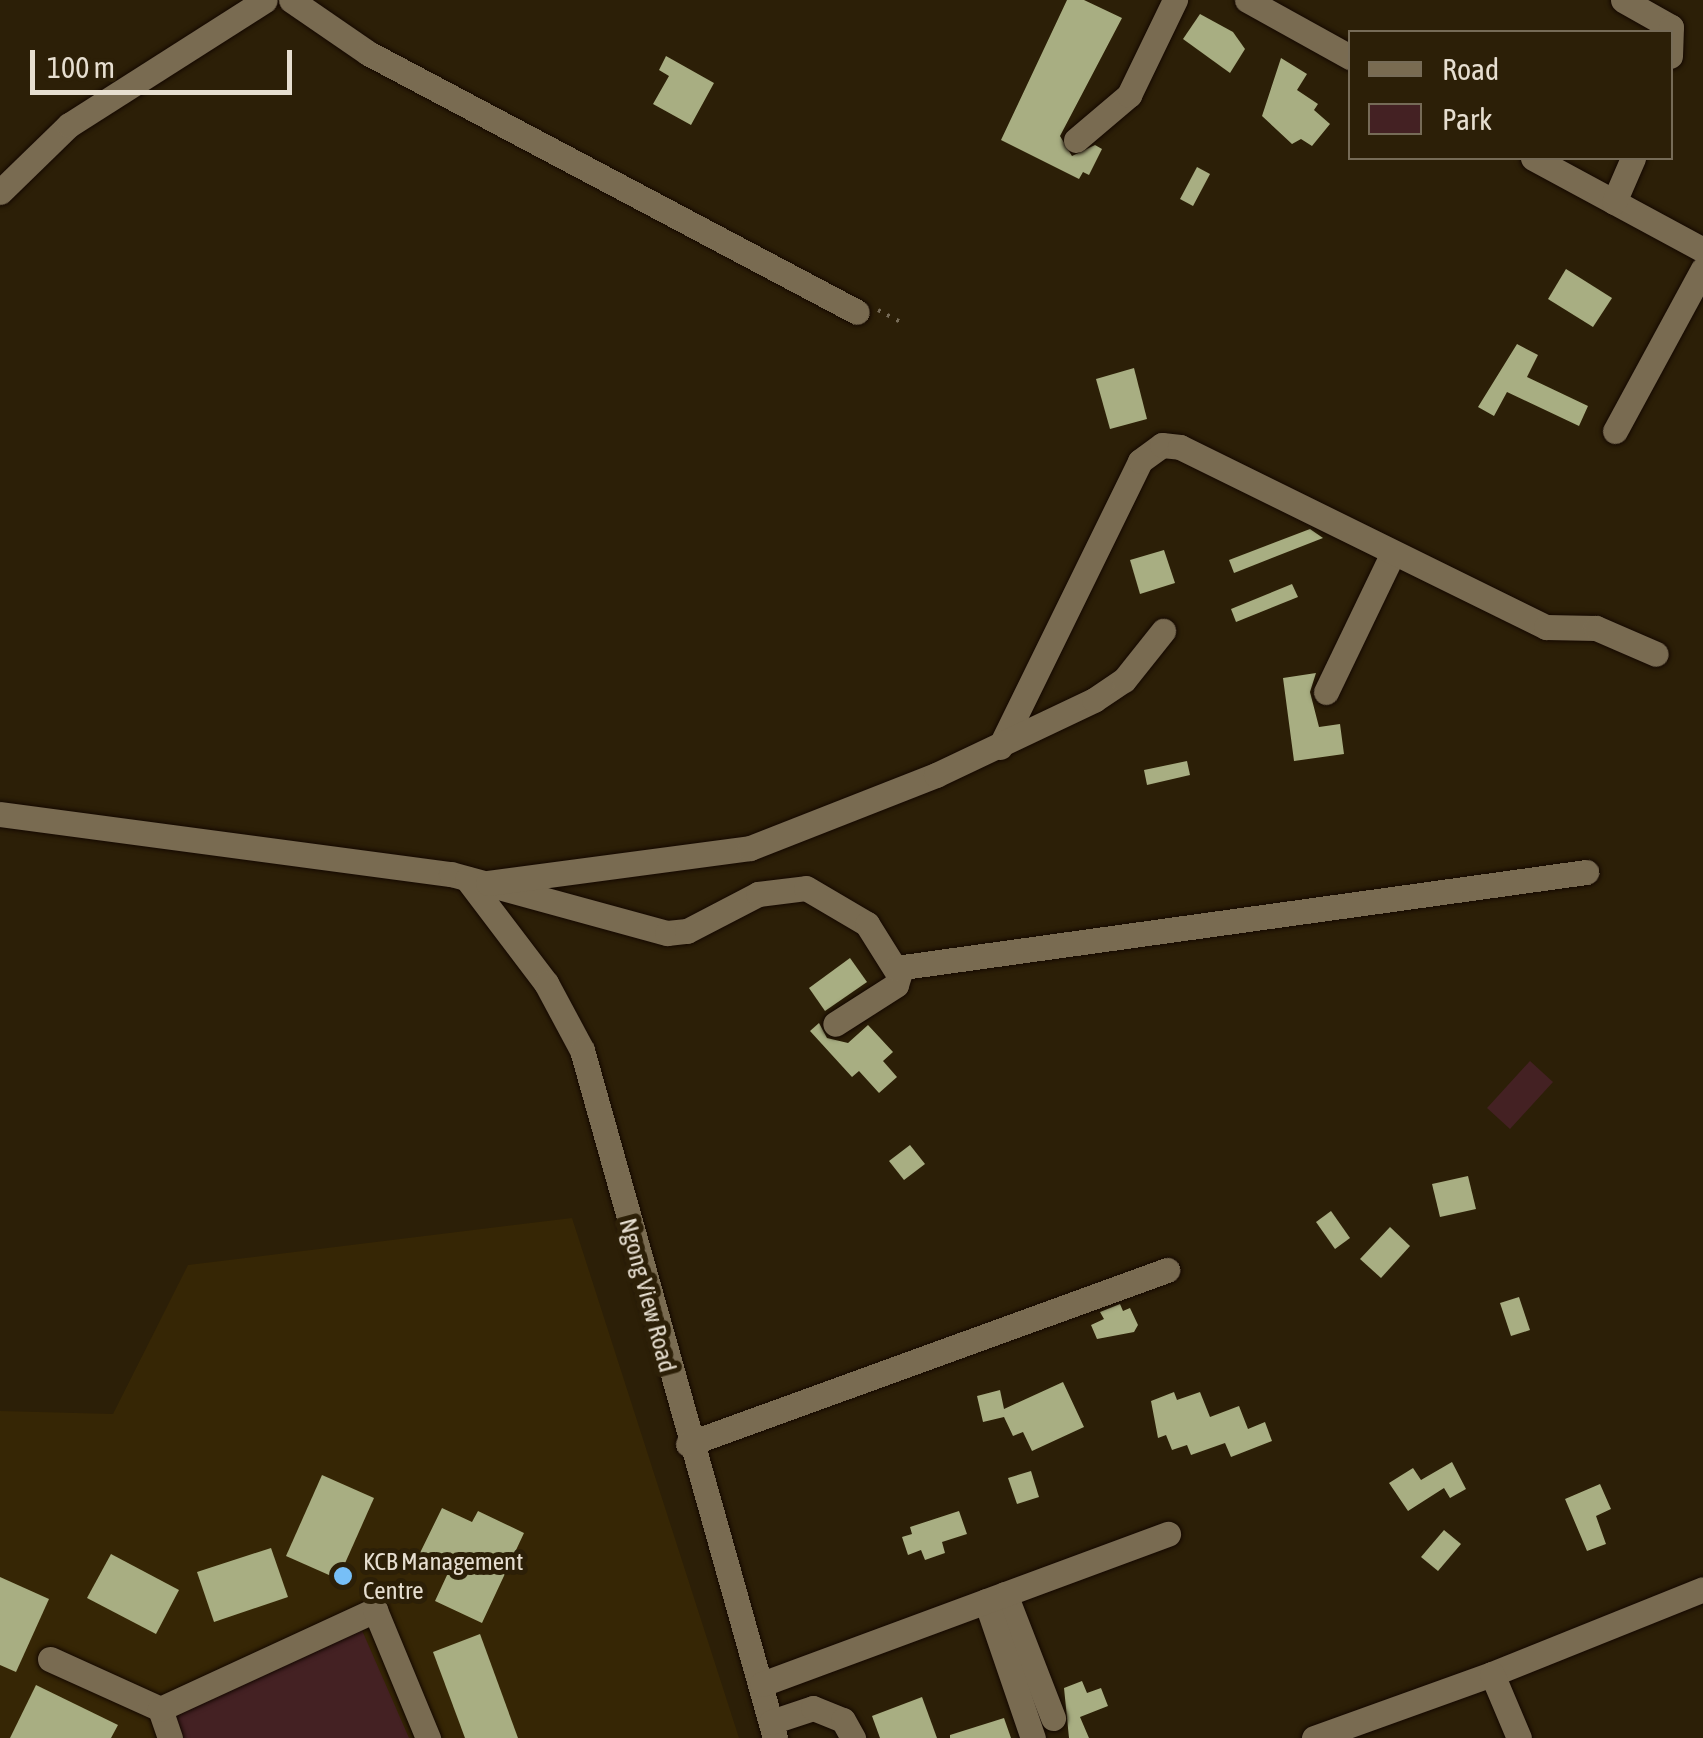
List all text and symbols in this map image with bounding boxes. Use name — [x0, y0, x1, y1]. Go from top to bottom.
scale bar — [35, 30, 298, 92]
legend — [1348, 30, 1673, 160]
text: 100 m — [47, 50, 115, 84]
text: Road — [1442, 52, 1499, 86]
text: Park — [1442, 102, 1492, 136]
street label: Ngong View Road — [613, 1215, 683, 1375]
place label: KCB Management Centre — [363, 1547, 523, 1606]
marker: KCB Management Centre — [332, 1565, 354, 1587]

